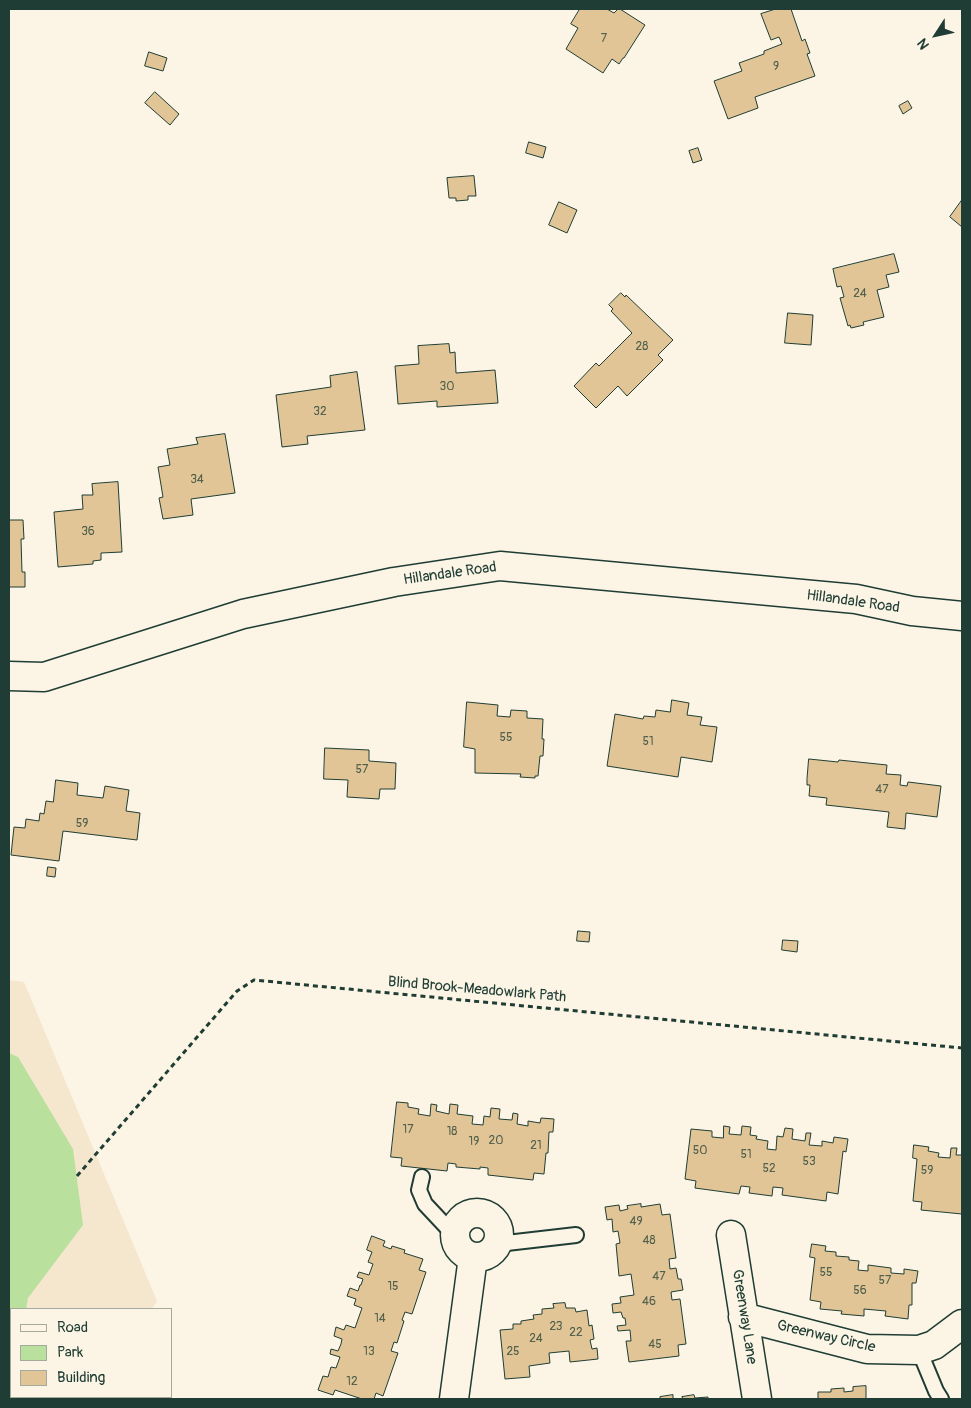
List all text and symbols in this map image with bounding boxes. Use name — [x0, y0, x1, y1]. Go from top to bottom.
north arrow — [911, 10, 961, 60]
house number: 7 — [601, 32, 607, 46]
text: N — [914, 35, 933, 53]
house number: 9 — [773, 60, 779, 74]
house number: 24 — [853, 287, 867, 301]
house number: 28 — [636, 340, 648, 354]
house number: 30 — [440, 380, 454, 394]
house number: 32 — [313, 405, 327, 419]
house number: 34 — [190, 473, 204, 487]
house number: 36 — [81, 525, 95, 539]
street label: Hillandale Road — [402, 559, 498, 589]
street label: Hillandale Road — [805, 587, 901, 617]
house number: 55 — [499, 731, 513, 745]
house number: 51 — [642, 735, 654, 749]
house number: 57 — [356, 763, 368, 777]
house number: 47 — [875, 783, 889, 797]
house number: 59 — [76, 817, 88, 831]
street label: Blind Brook-Meadowlark Path — [387, 973, 567, 1007]
house number: 17 — [402, 1123, 414, 1137]
house number: 18 — [447, 1125, 457, 1139]
house number: 20 — [489, 1134, 503, 1148]
house number: 19 — [469, 1135, 479, 1149]
house number: 21 — [530, 1139, 542, 1153]
house number: 50 — [693, 1144, 707, 1158]
house number: 51 — [740, 1148, 752, 1162]
house number: 53 — [802, 1155, 816, 1169]
house number: 52 — [762, 1162, 776, 1176]
house number: 59 — [921, 1164, 933, 1178]
house number: 49 — [629, 1215, 643, 1229]
house number: 48 — [642, 1234, 656, 1248]
house number: 55 — [819, 1266, 833, 1280]
street label: Greenway Lane — [728, 1268, 760, 1366]
house number: 47 — [652, 1270, 666, 1284]
house number: 57 — [879, 1274, 891, 1288]
house number: 15 — [387, 1280, 399, 1294]
house number: 56 — [853, 1284, 867, 1298]
house number: 46 — [642, 1295, 656, 1309]
legend — [10, 1308, 172, 1398]
house number: 14 — [374, 1312, 386, 1326]
street label: Greenway Circle — [775, 1317, 877, 1357]
text: Road — [57, 1318, 88, 1337]
house number: 23 — [549, 1320, 563, 1334]
house number: 22 — [569, 1326, 583, 1340]
house number: 24 — [529, 1332, 543, 1346]
house number: 45 — [648, 1338, 662, 1352]
text: Park — [57, 1343, 83, 1362]
house number: 13 — [363, 1345, 375, 1359]
house number: 25 — [506, 1345, 520, 1359]
text: Building — [57, 1368, 105, 1387]
house number: 12 — [346, 1375, 358, 1389]

